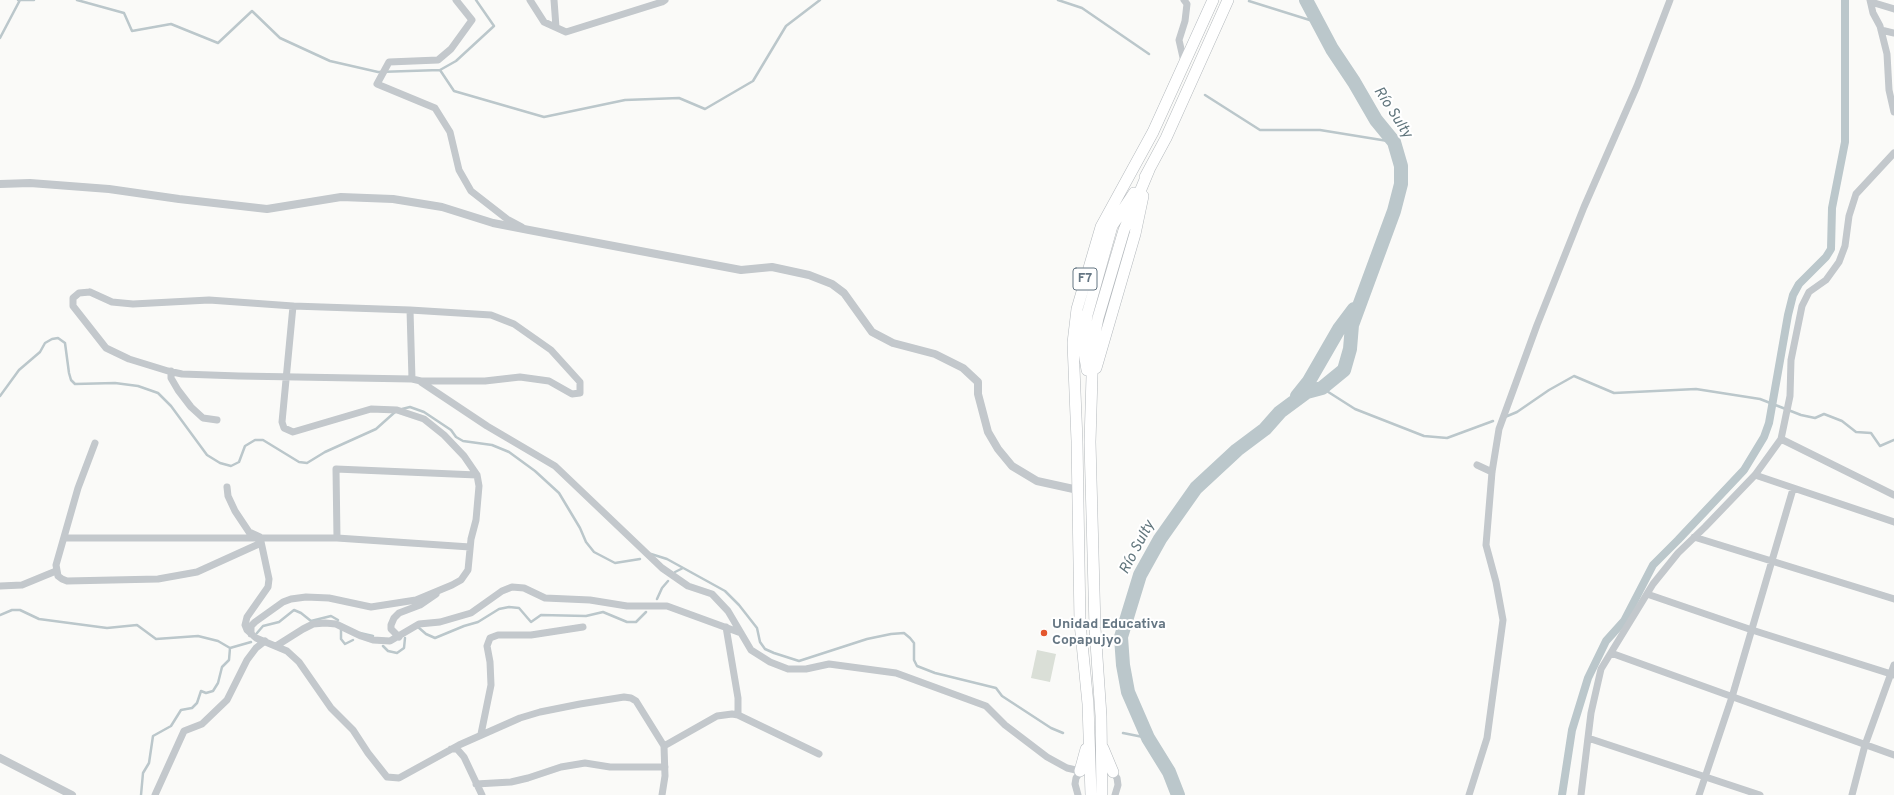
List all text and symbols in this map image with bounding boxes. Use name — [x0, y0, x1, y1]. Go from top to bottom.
water label: Río Sulty — [1369, 84, 1415, 142]
road number: F7 — [1073, 268, 1097, 290]
water label: Río Sulty — [1116, 518, 1160, 578]
place label: Unidad Educativa Copapujyo — [1052, 617, 1166, 650]
marker: Unidad Educativa Copapujyo — [1039, 628, 1049, 638]

